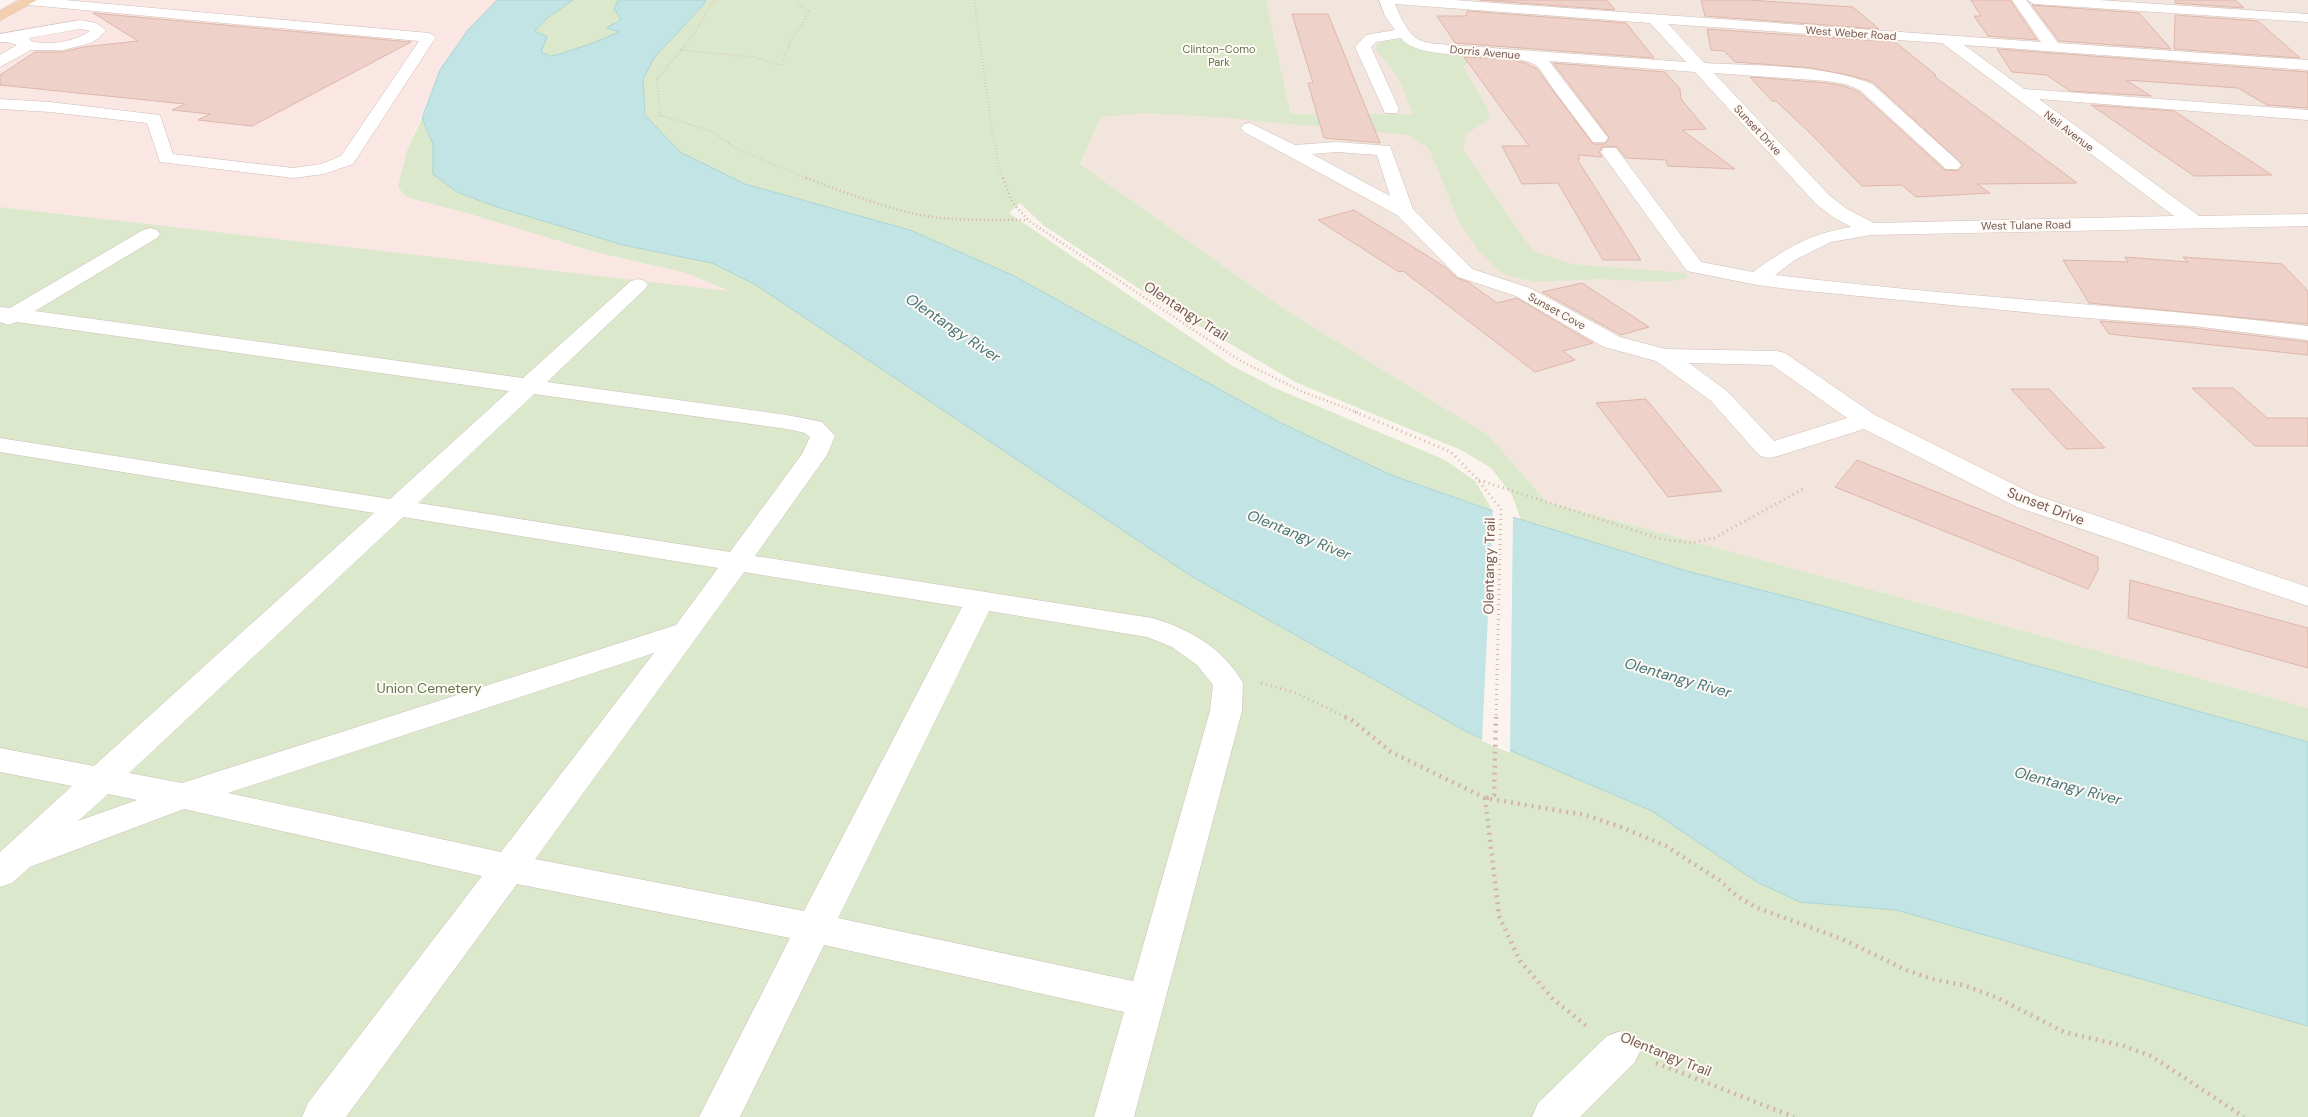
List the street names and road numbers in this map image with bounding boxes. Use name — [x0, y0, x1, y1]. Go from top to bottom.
street label: West Weber Road — [1805, 23, 1897, 43]
street label: Dorris Avenue — [1449, 42, 1521, 62]
street label: Sunset Drive — [1731, 102, 1785, 158]
street label: Neil Avenue — [2041, 108, 2097, 154]
street label: West Tulane Road — [1981, 217, 2071, 233]
street label: Olentangy Trail — [1141, 277, 1231, 345]
street label: Sunset Cove — [1526, 289, 1588, 333]
street label: Sunset Drive — [2005, 483, 2087, 529]
street label: Olentangy Trail — [1479, 517, 1499, 615]
street label: Olentangy Trail — [1618, 1028, 1714, 1080]

